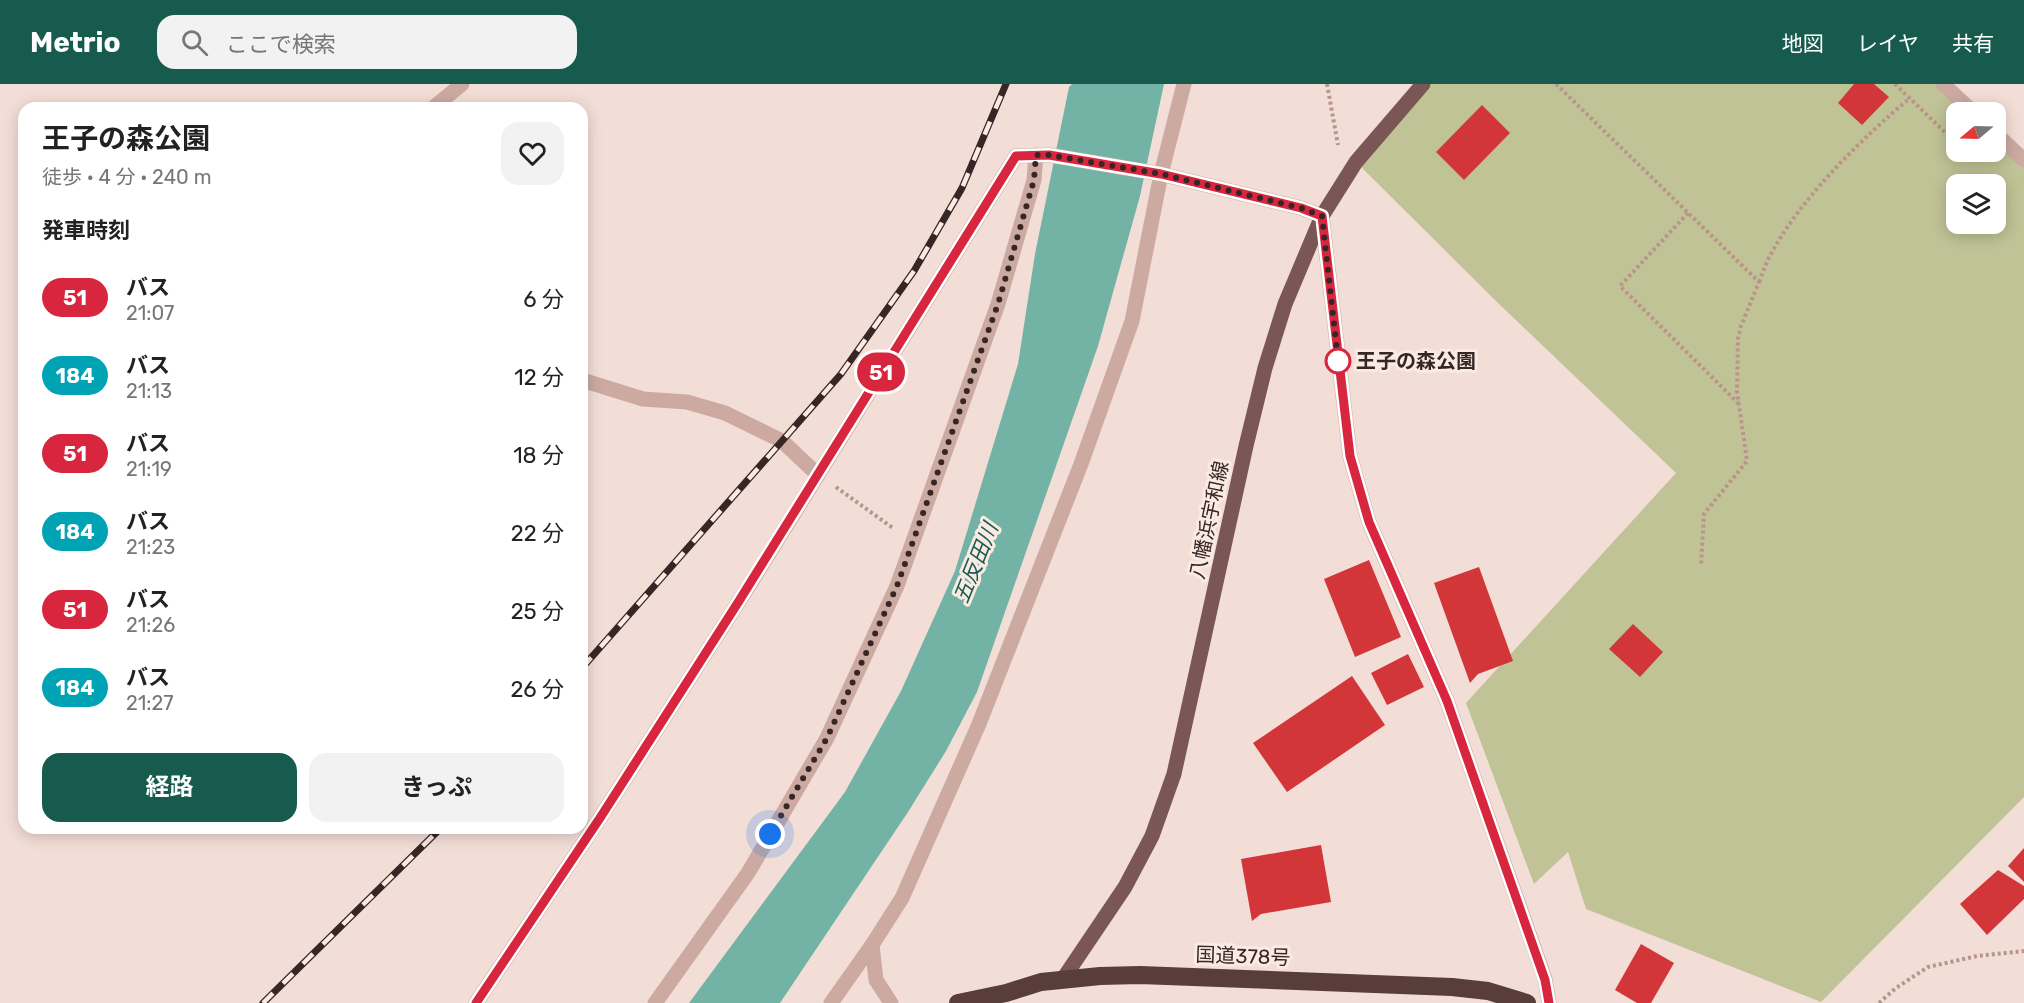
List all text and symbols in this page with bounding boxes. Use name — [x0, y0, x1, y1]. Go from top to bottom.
search box — [157, 15, 577, 69]
text: Metrio — [30, 26, 121, 59]
icon: search — [178, 26, 211, 59]
text: ここで検索 — [226, 31, 336, 58]
text: 地図 — [1782, 31, 1824, 56]
text: レイヤ — [1857, 31, 1919, 56]
text: 共有 — [1952, 31, 1994, 56]
north arrow — [1946, 102, 2006, 162]
map controls — [1946, 102, 2006, 234]
text: 王子の森公園 — [42, 122, 210, 155]
button: heart — [501, 122, 564, 185]
text: 徒歩 · 4 分 · 240 m — [42, 165, 211, 189]
button: layers — [1946, 174, 2006, 234]
text: 発車時刻 — [42, 217, 130, 244]
text: バス — [126, 274, 170, 301]
text: 51 — [63, 285, 87, 310]
text: 6 分 — [523, 286, 564, 313]
text: 21:07 — [126, 301, 174, 325]
marker: 王子の森公園 — [1325, 348, 1351, 374]
place label: 王子の森公園 — [1356, 349, 1476, 373]
text: バス — [126, 352, 170, 379]
line badge: 51 — [854, 352, 908, 392]
text: 51 — [869, 360, 893, 385]
text: 184 — [56, 363, 95, 388]
text: 12 分 — [514, 364, 564, 391]
text: 21:13 — [126, 379, 172, 403]
text: バス — [126, 430, 170, 457]
text: 51 — [63, 441, 87, 466]
text: 18 分 — [513, 442, 564, 469]
text: 21:19 — [126, 457, 172, 481]
street label: 八幡浜宇和線 — [1185, 459, 1233, 581]
text: バス — [126, 508, 170, 535]
water label: 五反田川 — [948, 517, 1004, 606]
text: 184 — [56, 519, 95, 544]
text: 22 分 — [511, 520, 564, 547]
text: 21:23 — [126, 535, 175, 559]
text: バス — [126, 586, 170, 613]
text: 51 — [63, 597, 87, 622]
text: 25 分 — [511, 598, 564, 625]
text: 21:26 — [126, 613, 175, 637]
text: バス — [126, 664, 170, 691]
text: 184 — [56, 675, 95, 700]
text: 26 分 — [510, 676, 564, 703]
text: 21:27 — [126, 691, 173, 715]
button: 経路 — [42, 753, 297, 822]
button: きっぷ — [309, 753, 564, 822]
your location — [755, 819, 785, 849]
street label: 国道378号 — [1195, 942, 1291, 970]

